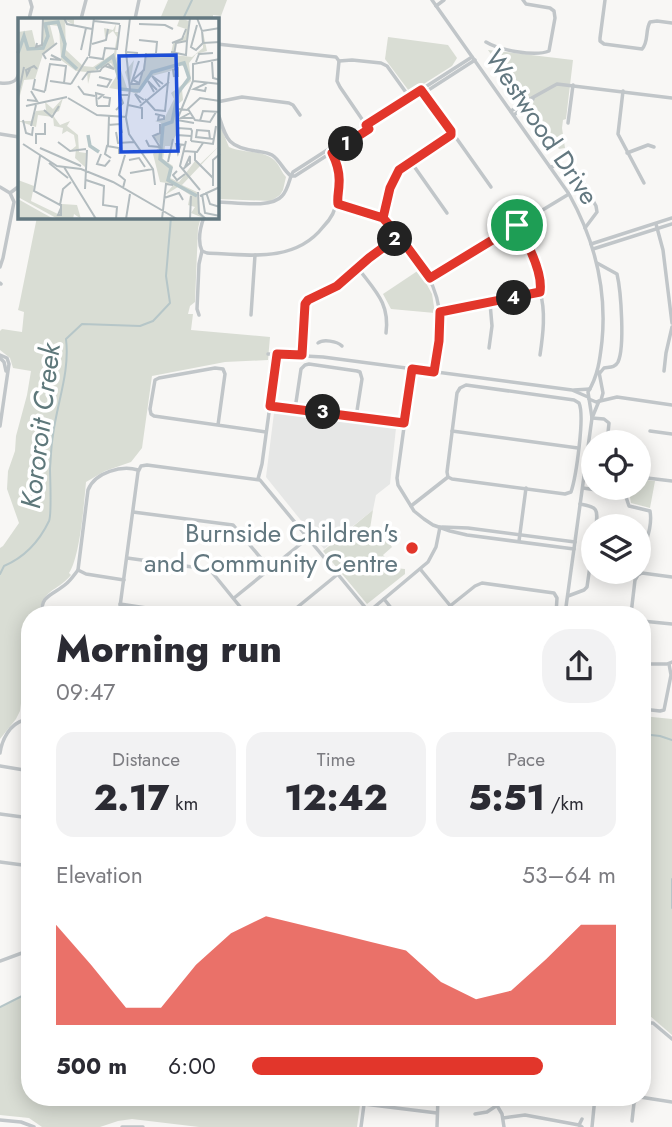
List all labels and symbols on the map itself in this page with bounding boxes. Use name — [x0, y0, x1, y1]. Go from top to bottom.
inset map — [18, 18, 219, 219]
street label: Westwood Drive — [476, 42, 608, 212]
pin: 1 — [328, 127, 364, 162]
pin — [487, 195, 547, 255]
pin: 2 — [378, 222, 412, 256]
pin: 4 — [496, 280, 532, 316]
water label: Kororoit Creek — [10, 340, 71, 511]
pin: 3 — [306, 394, 340, 430]
place label: Burnside Children's and Community Centre — [144, 514, 398, 582]
marker: Burnside Children's and Community Centre — [404, 540, 420, 556]

